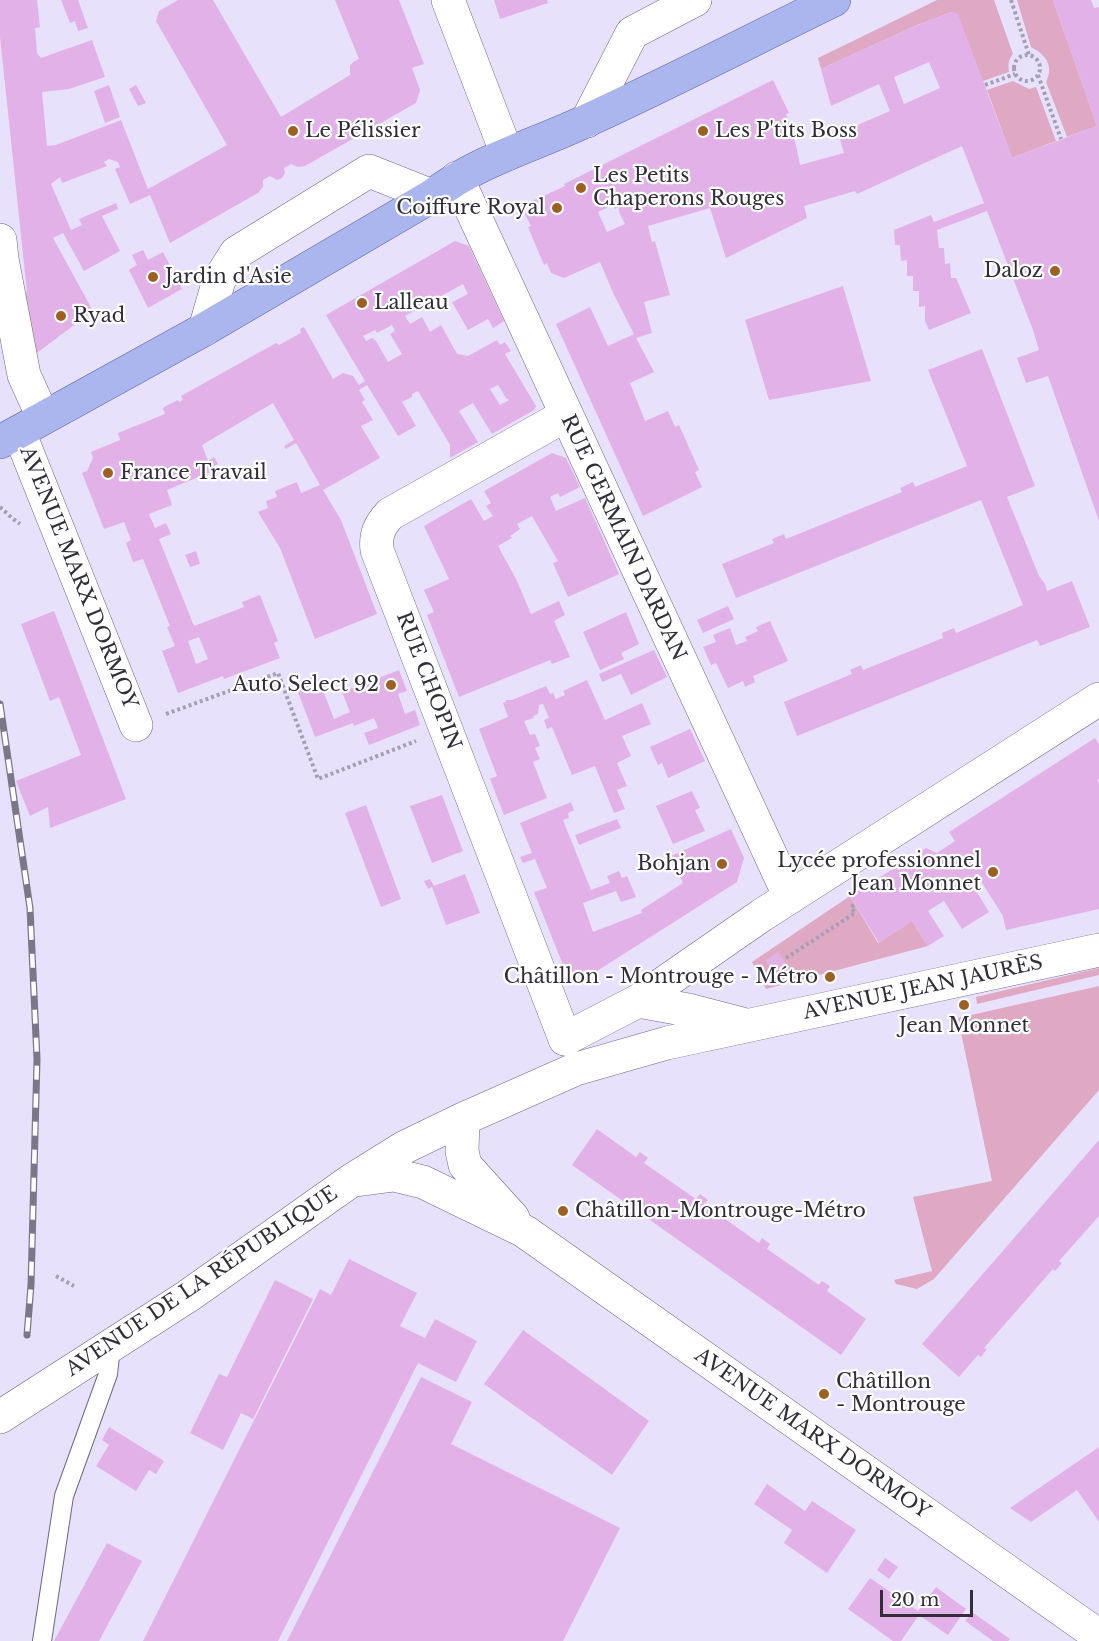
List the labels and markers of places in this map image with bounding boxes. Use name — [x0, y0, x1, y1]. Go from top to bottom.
place label: Le Pélissier — [305, 119, 421, 143]
place label: Les P'tits Boss — [715, 119, 857, 143]
marker: Le Pélissier — [286, 124, 300, 138]
marker: Les P'tits Boss — [696, 124, 710, 138]
place label: Les Petits Chaperons Rouges — [593, 164, 784, 211]
marker: Les Petits Chaperons Rouges — [574, 181, 588, 195]
place label: Coiffure Royal — [396, 196, 545, 220]
marker: Coiffure Royal — [550, 201, 564, 215]
place label: Daloz — [984, 259, 1043, 283]
marker: Daloz — [1048, 264, 1062, 278]
place label: Jardin d'Asie — [165, 265, 292, 289]
marker: Jardin d'Asie — [146, 270, 160, 284]
place label: Lalleau — [374, 291, 449, 315]
marker: Lalleau — [355, 296, 369, 310]
place label: Ryad — [73, 304, 125, 328]
marker: Ryad — [54, 309, 68, 323]
place label: France Travail — [120, 461, 267, 485]
marker: France Travail — [101, 466, 115, 480]
place label: Auto Select 92 — [233, 673, 379, 697]
marker: Auto Select 92 — [384, 678, 398, 692]
place label: Lycée professionnel Jean Monnet — [777, 849, 981, 896]
place label: Bohjan — [637, 852, 710, 876]
marker: Bohjan — [715, 857, 729, 871]
marker: Lycée professionnel Jean Monnet — [986, 865, 1000, 879]
place label: Châtillon - Montrouge - Métro — [504, 965, 818, 989]
marker: Châtillon - Montrouge - Métro — [823, 970, 837, 984]
marker: Jean Monnet — [957, 998, 971, 1012]
place label: Jean Monnet — [899, 1014, 1029, 1038]
place label: Châtillon-Montrouge-Métro — [575, 1199, 866, 1223]
marker: Châtillon-Montrouge-Métro — [556, 1204, 570, 1218]
place label: Châtillon - Montrouge — [836, 1370, 966, 1417]
marker: Châtillon - Montrouge — [817, 1387, 831, 1401]

